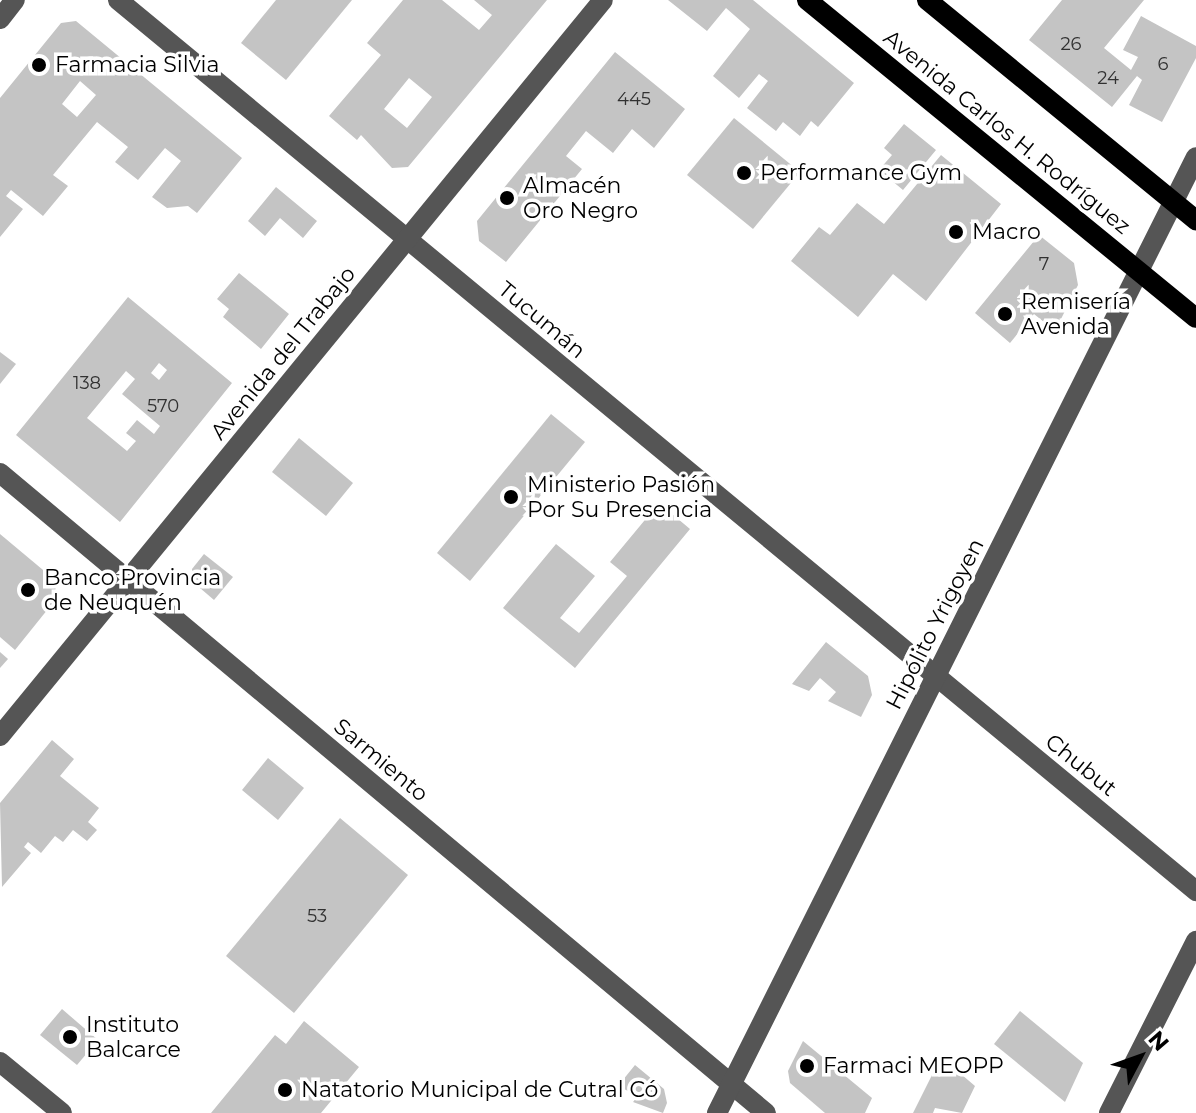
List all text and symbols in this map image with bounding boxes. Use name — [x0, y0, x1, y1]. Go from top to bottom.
street label: Avenida Carlos H. Rodríguez — [878, 24, 1136, 240]
house number: 26 — [1060, 33, 1082, 55]
place label: Farmacia Silvia — [55, 52, 219, 78]
house number: 6 — [1158, 53, 1168, 75]
marker: Farmacia Silvia — [30, 56, 48, 74]
house number: 24 — [1097, 67, 1119, 89]
house number: 445 — [617, 88, 651, 110]
place label: Performance Gym — [760, 160, 962, 186]
marker: Performance Gym — [735, 164, 753, 182]
place label: Almacén Oro Negro — [523, 172, 638, 224]
marker: Almacén Oro Negro — [498, 189, 516, 207]
place label: Macro — [972, 219, 1041, 245]
marker: Macro — [947, 223, 965, 241]
house number: 7 — [1039, 253, 1049, 275]
street label: Avenida del Trabajo — [205, 261, 361, 445]
street label: Tucumán — [493, 276, 591, 364]
place label: Remisería Avenida — [1021, 288, 1131, 340]
marker: Remisería Avenida — [996, 305, 1014, 323]
house number: 138 — [73, 372, 101, 394]
house number: 570 — [147, 395, 179, 417]
place label: Ministerio Pasión Por Su Presencia — [527, 471, 715, 522]
marker: Ministerio Pasión Por Su Presencia — [502, 488, 520, 506]
street label: Hipólito Yrigoyen — [881, 534, 989, 714]
place label: Banco Provincia de Neuquén — [44, 564, 221, 616]
marker: Banco Provincia de Neuquén — [19, 581, 37, 599]
street label: Sarmiento — [329, 713, 433, 807]
street label: Chubut — [1040, 728, 1122, 802]
house number: 53 — [307, 905, 327, 927]
place label: Instituto Balcarce — [86, 1011, 181, 1062]
north arrow — [1100, 1017, 1180, 1097]
text: N — [1142, 1025, 1175, 1056]
marker: Instituto Balcarce — [61, 1028, 79, 1046]
place label: Farmaci MEOPP — [823, 1053, 1004, 1079]
marker: Farmaci MEOPP — [798, 1057, 816, 1075]
place label: Natatorio Municipal de Cutral Có — [301, 1077, 658, 1103]
marker: Natatorio Municipal de Cutral Có — [276, 1081, 294, 1099]

